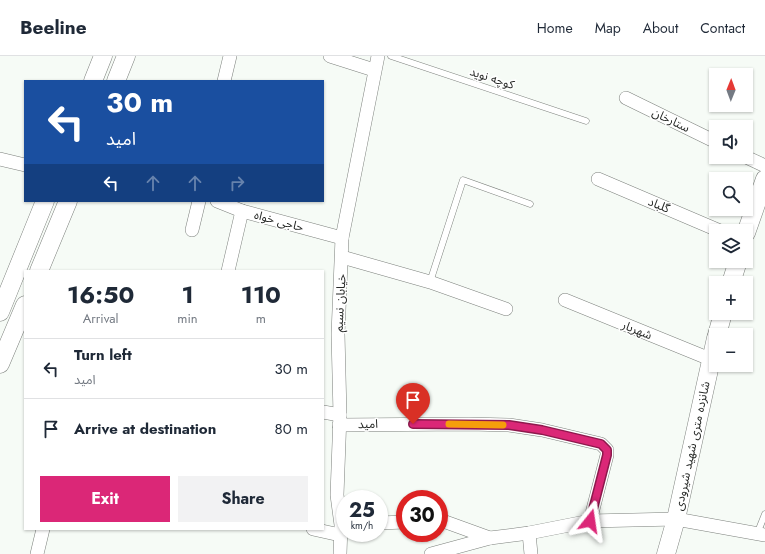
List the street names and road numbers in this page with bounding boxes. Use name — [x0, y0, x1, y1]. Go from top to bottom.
street label: کوچه نوید — [467, 62, 518, 94]
street label: ستارخان — [649, 103, 693, 137]
street label: گلباد — [645, 192, 674, 218]
street label: حاجی خواه — [252, 206, 306, 236]
street label: خیابان نسیم — [329, 273, 351, 333]
street label: شهریار — [618, 315, 655, 344]
street label: شانزده متری شهید شیرودی — [670, 380, 714, 512]
street label: امید — [358, 415, 378, 433]

